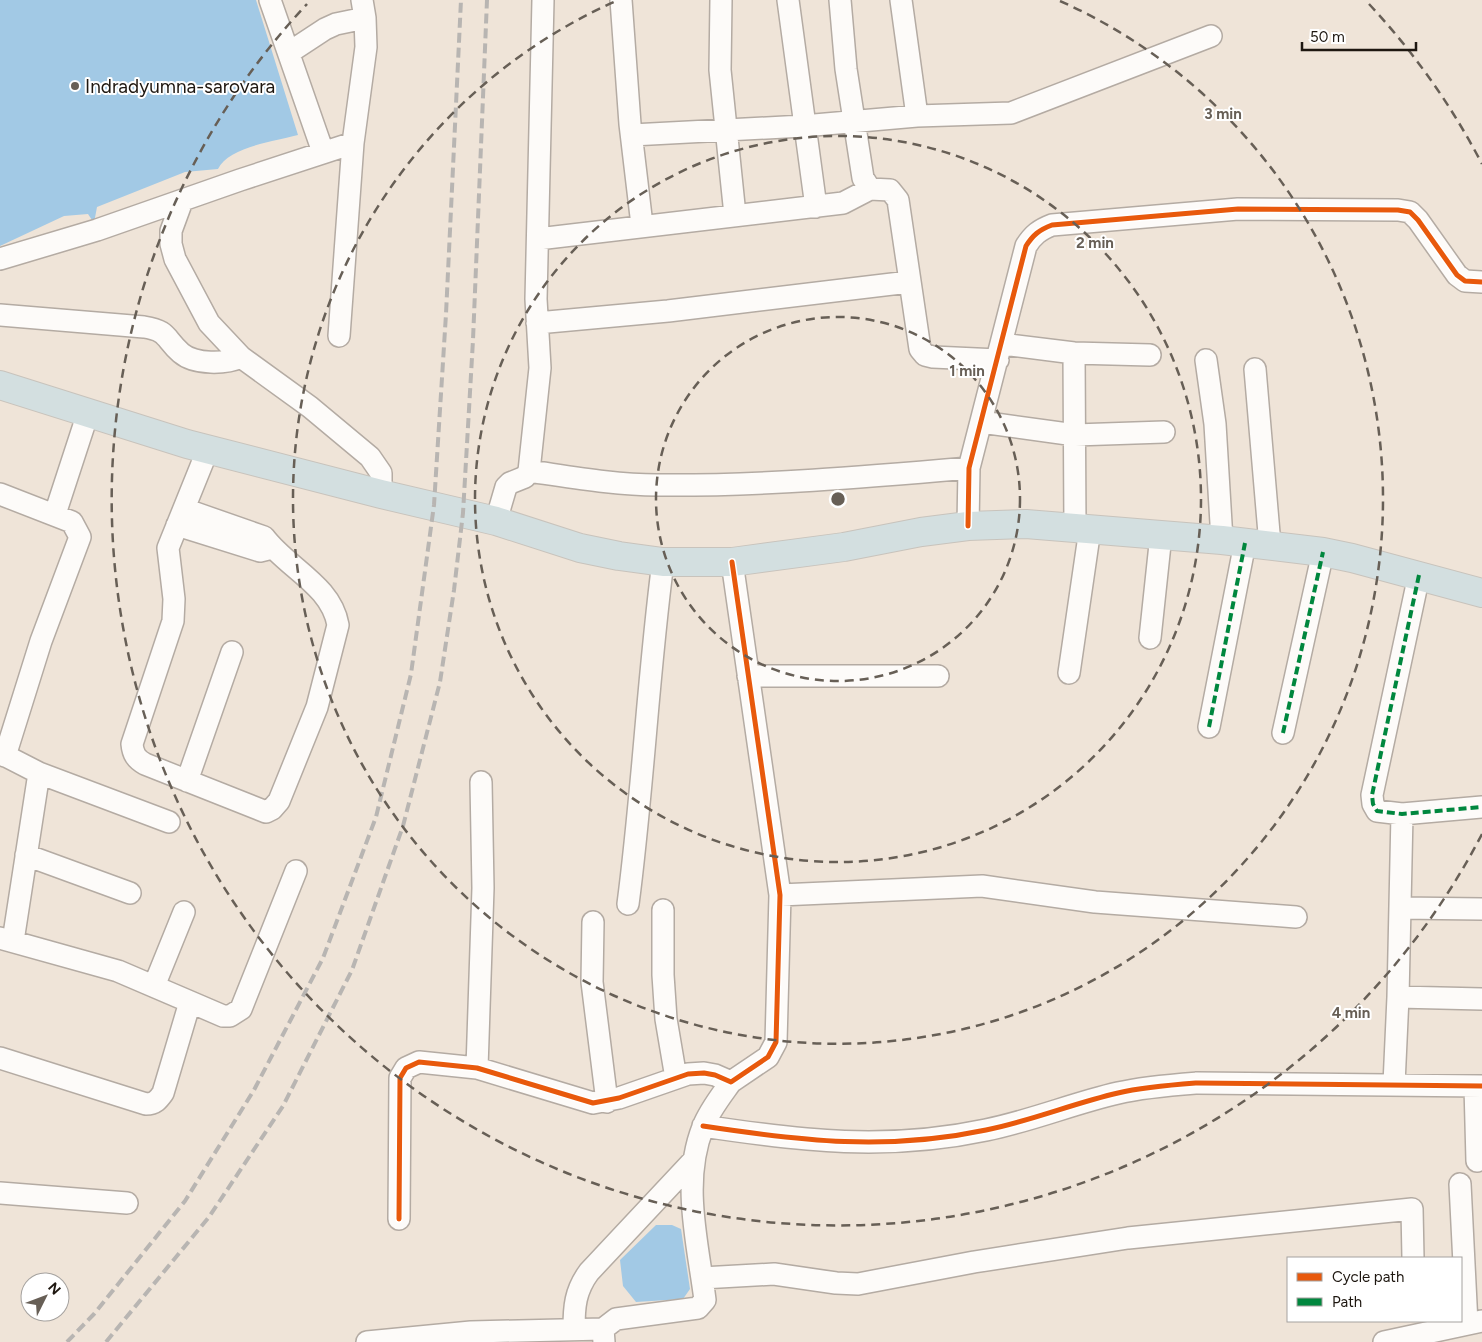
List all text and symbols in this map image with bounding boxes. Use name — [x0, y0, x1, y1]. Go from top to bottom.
scale bar — [1302, 20, 1416, 52]
text: 50 m — [1310, 28, 1345, 46]
place label: Indradyumna-sarovara — [85, 75, 275, 98]
marker: Indradyumna-sarovara — [69, 80, 81, 92]
text: 3 min — [1204, 105, 1242, 123]
text: 2 min — [1076, 234, 1114, 252]
text: 1 min — [949, 362, 985, 380]
centre of rings — [829, 490, 847, 508]
text: 4 min — [1332, 1004, 1370, 1022]
legend — [1287, 1257, 1462, 1322]
text: Cycle path — [1332, 1268, 1404, 1286]
north arrow — [20, 1272, 70, 1322]
text: N — [44, 1279, 64, 1298]
text: Path — [1332, 1293, 1362, 1311]

